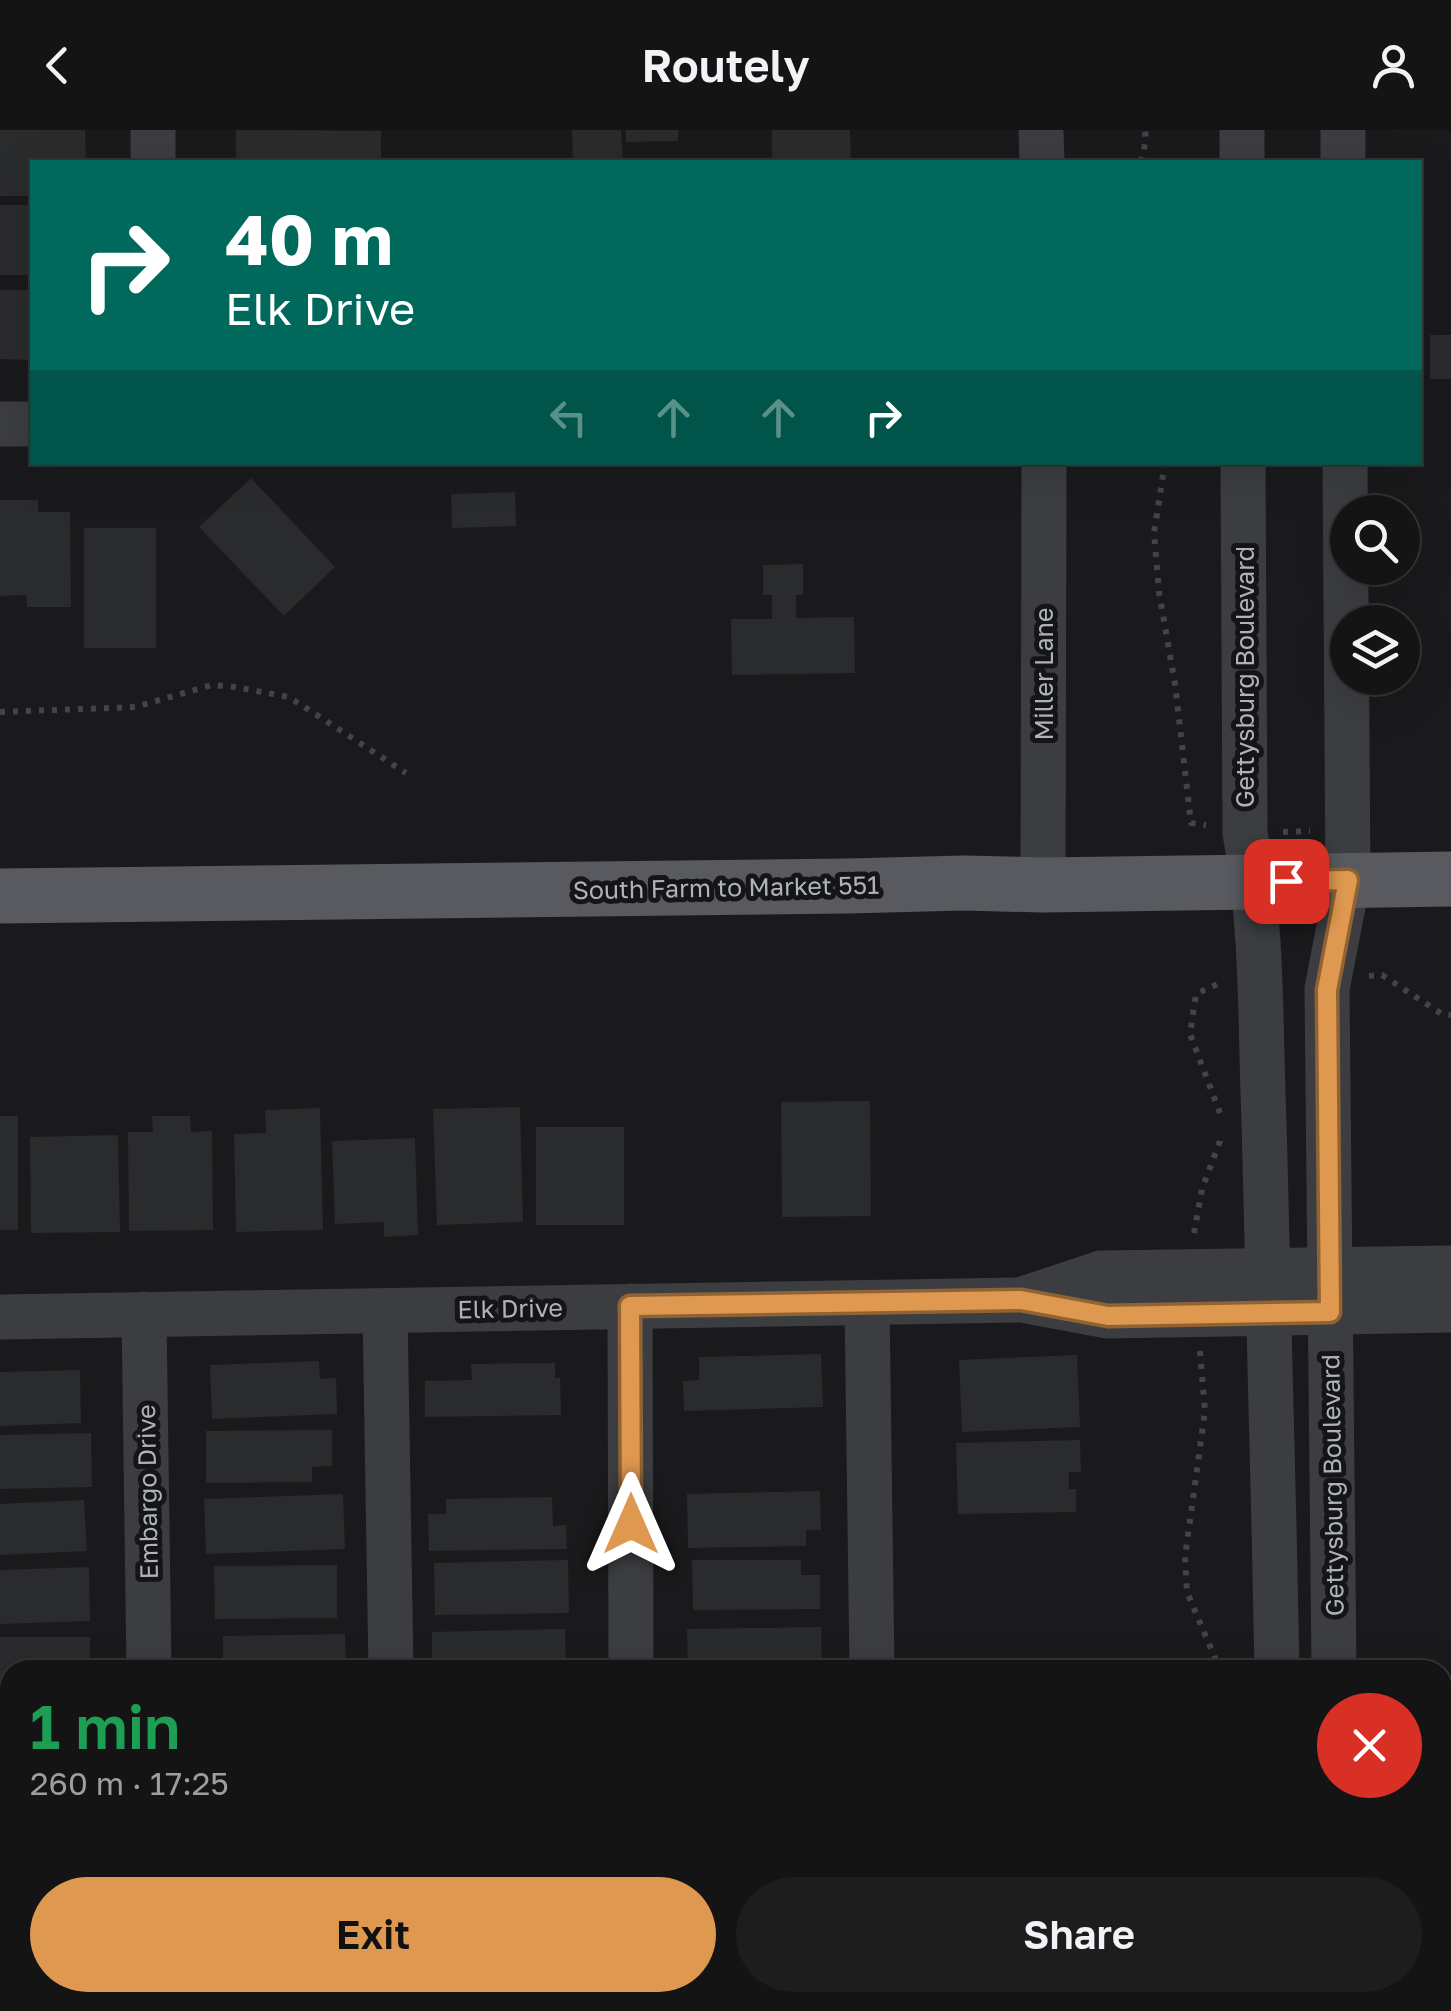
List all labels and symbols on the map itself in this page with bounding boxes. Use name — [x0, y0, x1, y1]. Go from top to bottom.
street label: Gettysburg Boulevard — [1229, 546, 1260, 808]
street label: Miller Lane — [1028, 608, 1059, 740]
pin — [1244, 839, 1329, 924]
street label: South Farm to Market 551 — [572, 869, 880, 905]
street label: Elk Drive — [457, 1292, 563, 1324]
street label: Gettysburg Boulevard — [1314, 1354, 1350, 1616]
street label: Embargo Drive — [130, 1404, 164, 1580]
position arrow — [579, 1472, 683, 1576]

